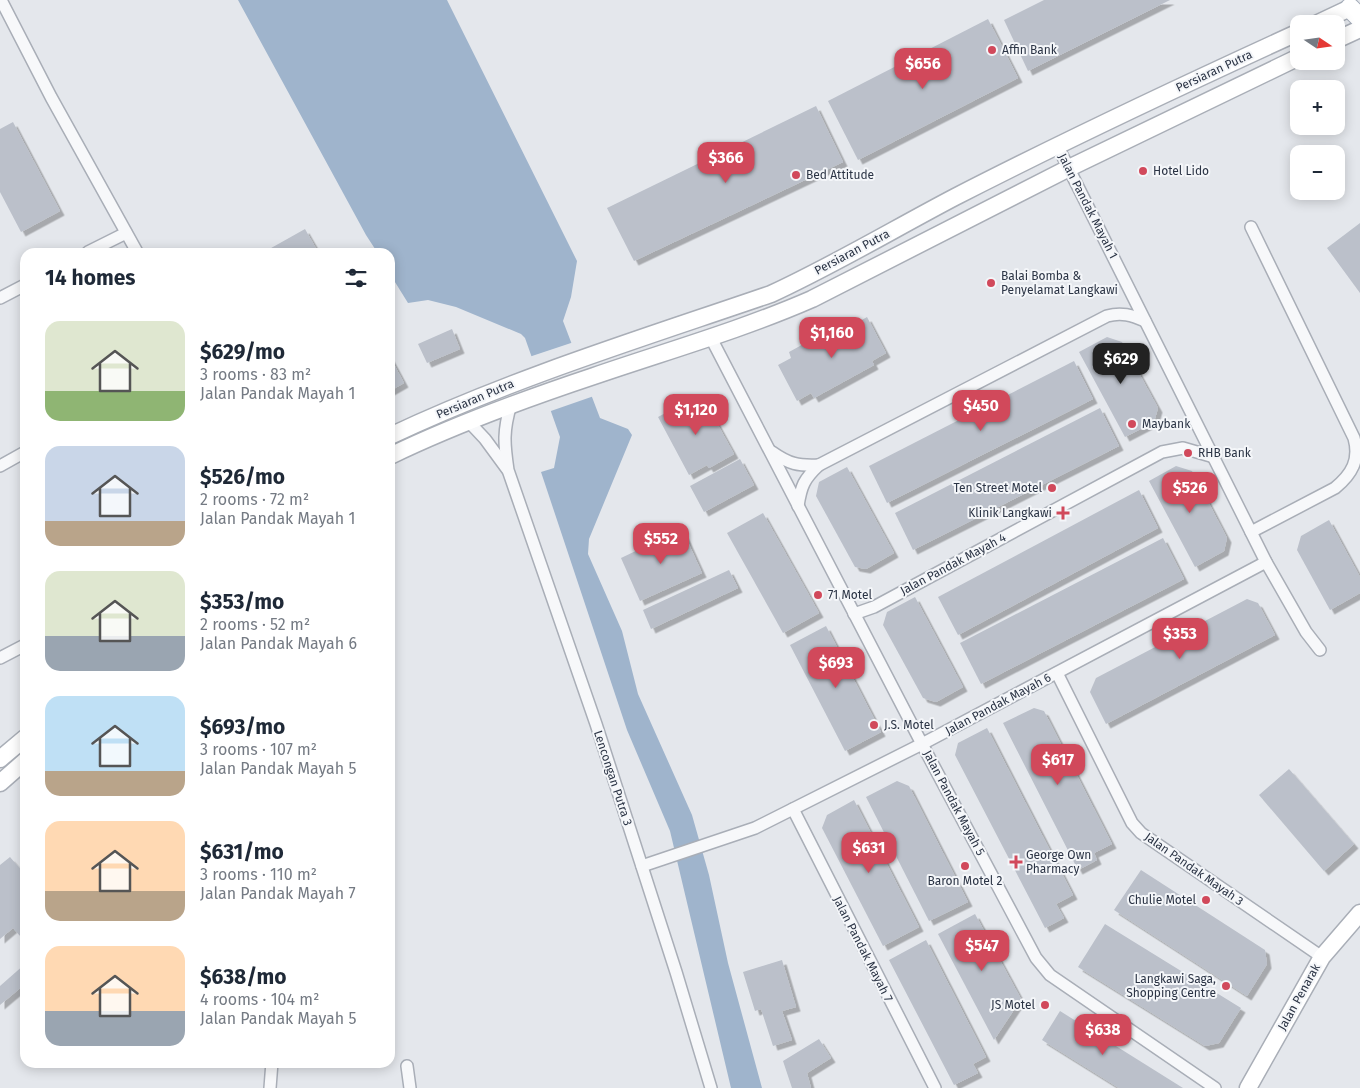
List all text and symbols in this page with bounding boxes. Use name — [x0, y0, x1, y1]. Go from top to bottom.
north arrow — [1290, 15, 1345, 70]
map controls — [1290, 15, 1345, 200]
place label: Affin Bank — [1002, 43, 1058, 57]
marker: Affin Bank — [986, 44, 998, 56]
street label: Persiaran Putra — [1174, 47, 1254, 95]
pin: $656 — [893, 48, 953, 90]
text: $656 — [905, 54, 941, 73]
button: + — [1290, 80, 1345, 135]
pin: $366 — [696, 142, 756, 184]
button: − — [1290, 145, 1345, 200]
text: $366 — [708, 148, 744, 167]
street label: Jalan Pandak Mayah 1 — [1055, 151, 1121, 261]
place label: Hotel Lido — [1153, 164, 1209, 178]
marker: Hotel Lido — [1137, 165, 1149, 177]
place label: Bed Attitude — [806, 168, 874, 182]
marker: Bed Attitude — [790, 169, 802, 181]
street label: Persiaran Putra — [812, 226, 892, 278]
icon: filters — [342, 264, 370, 292]
text: 14 homes — [45, 265, 135, 291]
place label: Balai Bomba & Penyelamat Langkawi — [1001, 269, 1118, 297]
marker: Balai Bomba & Penyelamat Langkawi — [985, 277, 997, 289]
pin: $1,160 — [791, 316, 873, 359]
text: $1,160 — [810, 323, 854, 342]
text: $629/mo — [200, 339, 285, 365]
icon: home — [85, 341, 145, 401]
pin: $629 — [1091, 342, 1151, 385]
text: $629 — [1104, 349, 1138, 368]
text: 3 rooms · 83 m² — [200, 365, 311, 384]
street label: Persiaran Putra — [434, 376, 516, 422]
text: Jalan Pandak Mayah 1 — [200, 384, 355, 403]
pin: $450 — [951, 390, 1011, 432]
pin: $1,120 — [655, 394, 737, 436]
text: $450 — [963, 396, 999, 415]
text: $1,120 — [675, 400, 717, 419]
place label: Maybank — [1142, 417, 1191, 431]
marker: Maybank — [1126, 418, 1138, 430]
place label: RHB Bank — [1198, 446, 1252, 460]
marker: RHB Bank — [1182, 447, 1194, 459]
text: $526/mo — [200, 464, 285, 490]
icon: home — [85, 466, 145, 526]
pin: $526 — [1160, 472, 1220, 514]
text: $526 — [1173, 478, 1207, 497]
place label: Ten Street Motel — [953, 481, 1042, 495]
marker: Ten Street Motel — [1046, 482, 1058, 494]
text: 2 rooms · 72 m² — [200, 490, 309, 509]
place label: Klinik Langkawi — [968, 506, 1052, 520]
marker: Klinik Langkawi — [1056, 506, 1070, 520]
text: Jalan Pandak Mayah 1 — [200, 509, 355, 528]
pin: $552 — [631, 522, 691, 565]
text: $552 — [644, 529, 678, 548]
street label: Jalan Pandak Mayah 4 — [898, 530, 1009, 598]
place label: 71 Motel — [828, 588, 873, 602]
text: $353/mo — [200, 589, 284, 615]
marker: 71 Motel — [812, 589, 824, 601]
icon: home — [85, 591, 145, 651]
text: 2 rooms · 52 m² — [200, 615, 310, 634]
pin: $353 — [1150, 618, 1210, 660]
text: $353 — [1163, 624, 1197, 643]
text: Jalan Pandak Mayah 6 — [200, 634, 357, 653]
pin: $693 — [806, 646, 866, 689]
text: $693 — [819, 653, 853, 672]
street label: Jalan Pandak Mayah 6 — [943, 670, 1053, 738]
text: $693/mo — [200, 714, 285, 740]
icon: home — [85, 716, 145, 776]
place label: J.S. Motel — [884, 718, 934, 732]
marker: J.S. Motel — [868, 719, 880, 731]
street label: Lencongan Putra 3 — [591, 729, 635, 827]
text: 3 rooms · 107 m² — [200, 740, 317, 759]
pin: $617 — [1028, 744, 1088, 786]
street label: Jalan Pandak Mayah 5 — [920, 748, 988, 858]
text: $617 — [1042, 750, 1074, 769]
text: Jalan Pandak Mayah 5 — [200, 759, 356, 778]
street label: Jalan Pandak Mayah 3 — [1142, 830, 1246, 908]
pin: $631 — [839, 832, 899, 874]
text: $631 — [852, 838, 886, 857]
text: $631/mo — [200, 839, 284, 865]
icon: home — [85, 841, 145, 901]
place label: George Own Pharmacy — [1026, 848, 1091, 876]
marker: George Own Pharmacy — [1010, 856, 1022, 868]
marker: Baron Motel 2 — [959, 860, 971, 872]
text: 3 rooms · 110 m² — [200, 865, 317, 884]
place label: Baron Motel 2 — [928, 874, 1003, 888]
text: Jalan Pandak Mayah 7 — [200, 884, 356, 903]
place label: Chulie Motel — [1128, 893, 1196, 907]
street label: Jalan Pandak Mayah 7 — [830, 894, 896, 1004]
marker: Chulie Motel — [1200, 894, 1212, 906]
pin: $547 — [952, 930, 1012, 972]
text: $547 — [965, 936, 999, 955]
street label: Jalan Penarak — [1275, 961, 1323, 1033]
text: $638/mo — [200, 964, 287, 990]
icon: home — [85, 966, 145, 1026]
place label: Langkawi Saga, Shopping Centre — [1126, 972, 1216, 1000]
marker: Langkawi Saga, Shopping Centre — [1220, 980, 1232, 992]
text: 4 rooms · 104 m² — [200, 990, 319, 1009]
place label: JS Motel — [991, 998, 1035, 1012]
marker: JS Motel — [1039, 999, 1051, 1011]
text: Jalan Pandak Mayah 5 — [200, 1009, 356, 1028]
pin: $638 — [1073, 1014, 1133, 1056]
text: $638 — [1085, 1020, 1121, 1039]

